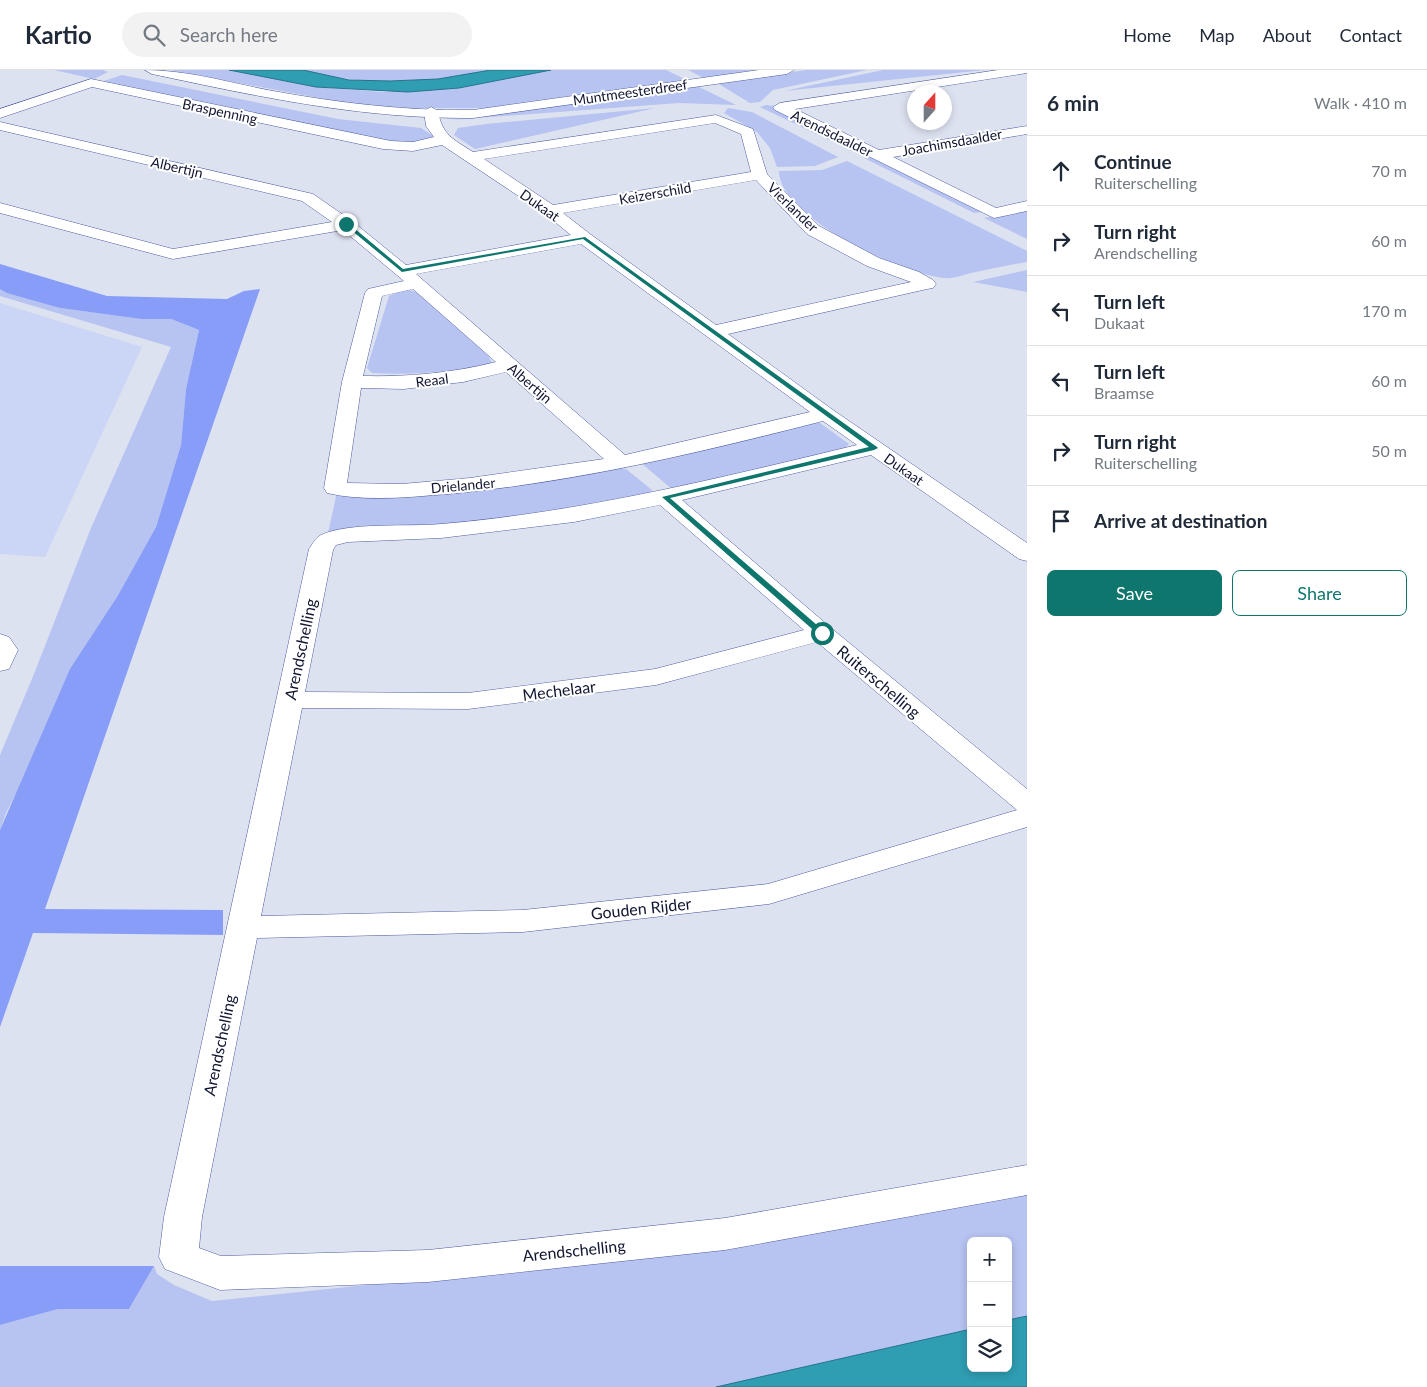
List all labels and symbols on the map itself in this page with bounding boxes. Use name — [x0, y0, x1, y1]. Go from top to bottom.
street label: Muntmeesterdreef — [572, 76, 688, 108]
north arrow — [907, 85, 952, 130]
street label: Braspenning — [181, 95, 259, 127]
street label: Arendsdaalder — [788, 106, 876, 160]
street label: Joachimsdaalder — [901, 125, 1003, 159]
street label: Albertijn — [149, 153, 205, 181]
street label: Keizerschild — [617, 178, 693, 208]
street label: Vierlander — [764, 179, 822, 235]
street label: Dukaat — [517, 185, 563, 225]
route end — [335, 213, 358, 236]
street label: Albertijn — [504, 359, 556, 407]
street label: Reaal — [415, 370, 449, 390]
street label: Dukaat — [881, 449, 927, 489]
street label: Drielander — [430, 474, 496, 496]
street label: Arendschelling — [280, 597, 320, 701]
route start — [811, 622, 834, 645]
street label: Ruiterschelling — [833, 641, 925, 721]
street label: Mechelaar — [521, 676, 597, 704]
street label: Gouden Rijder — [590, 893, 692, 923]
street label: Arendschelling — [199, 993, 239, 1097]
street label: Arendschelling — [522, 1235, 626, 1265]

